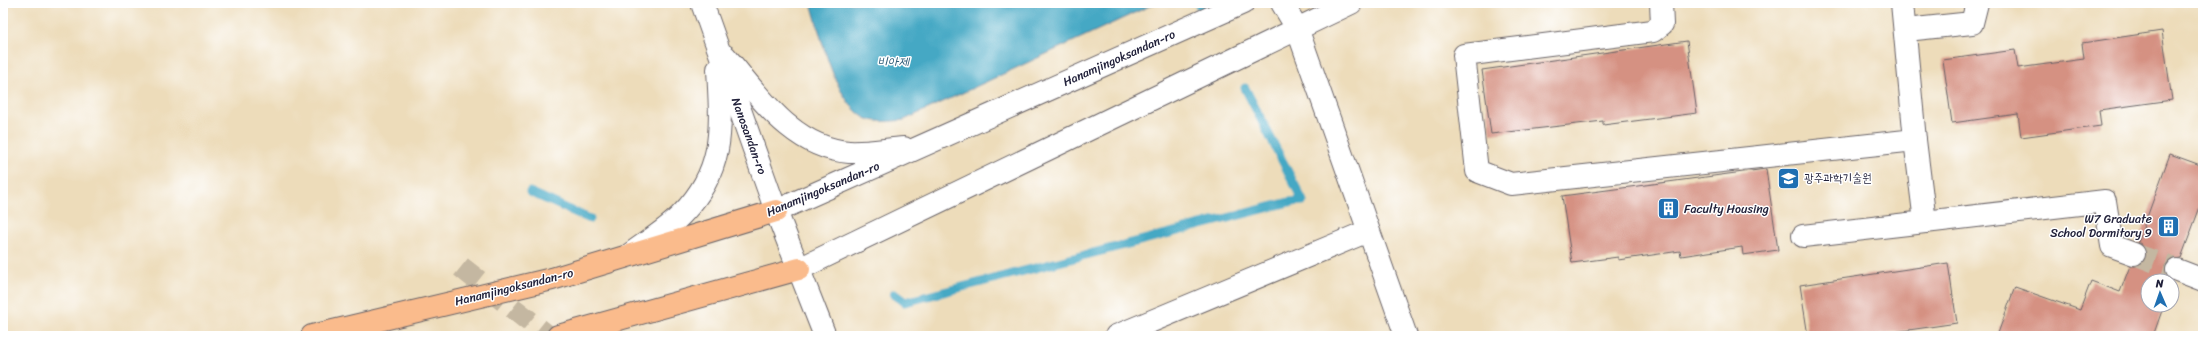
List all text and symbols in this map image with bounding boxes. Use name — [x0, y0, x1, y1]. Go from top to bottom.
street label: Hanamjingoksandan-ro — [1059, 23, 1179, 93]
water label: 비아제 — [877, 50, 911, 73]
street label: Nanosandan-ro — [725, 94, 773, 178]
street label: Hanamjingoksandan-ro — [763, 155, 883, 223]
school or university icon: 광주과학기술원 — [1775, 165, 1801, 191]
place label: 광주과학기술원 — [1804, 167, 1872, 189]
building icon: Faculty Housing — [1655, 196, 1681, 222]
place label: Faculty Housing — [1684, 198, 1769, 220]
place label: W7 Graduate School Dormitory 9 — [2050, 208, 2152, 244]
building icon: W7 Graduate School Dormitory 9 — [2155, 213, 2181, 239]
street label: Hanamjingoksandan-ro — [452, 262, 576, 312]
north arrow — [2140, 273, 2180, 313]
text: N — [2155, 274, 2164, 293]

